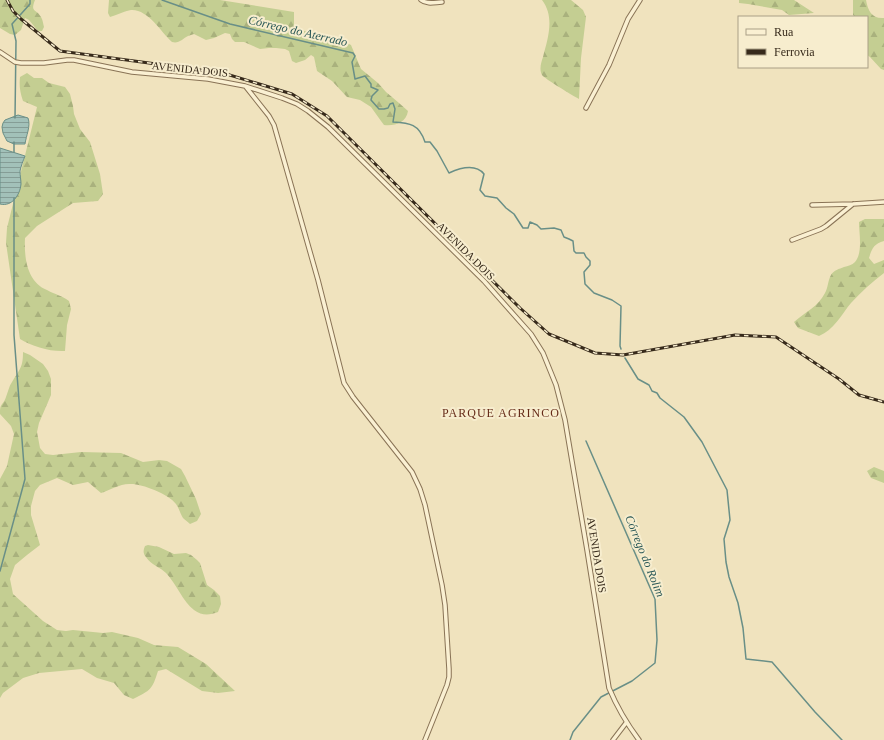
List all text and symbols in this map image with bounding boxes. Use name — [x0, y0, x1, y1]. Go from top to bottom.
water label: Córrego do Aterrado — [247, 13, 349, 49]
legend — [738, 16, 868, 68]
text: Rua — [774, 25, 794, 39]
text: Ferrovia — [774, 45, 815, 59]
street label: AVENIDA DOIS — [151, 59, 229, 79]
street label: AVENIDA DOIS — [435, 220, 497, 282]
district label: PARQUE AGRINCO — [442, 406, 560, 420]
water label: Córrego do Rolim — [622, 513, 668, 599]
street label: AVENIDA DOIS — [585, 516, 609, 594]

